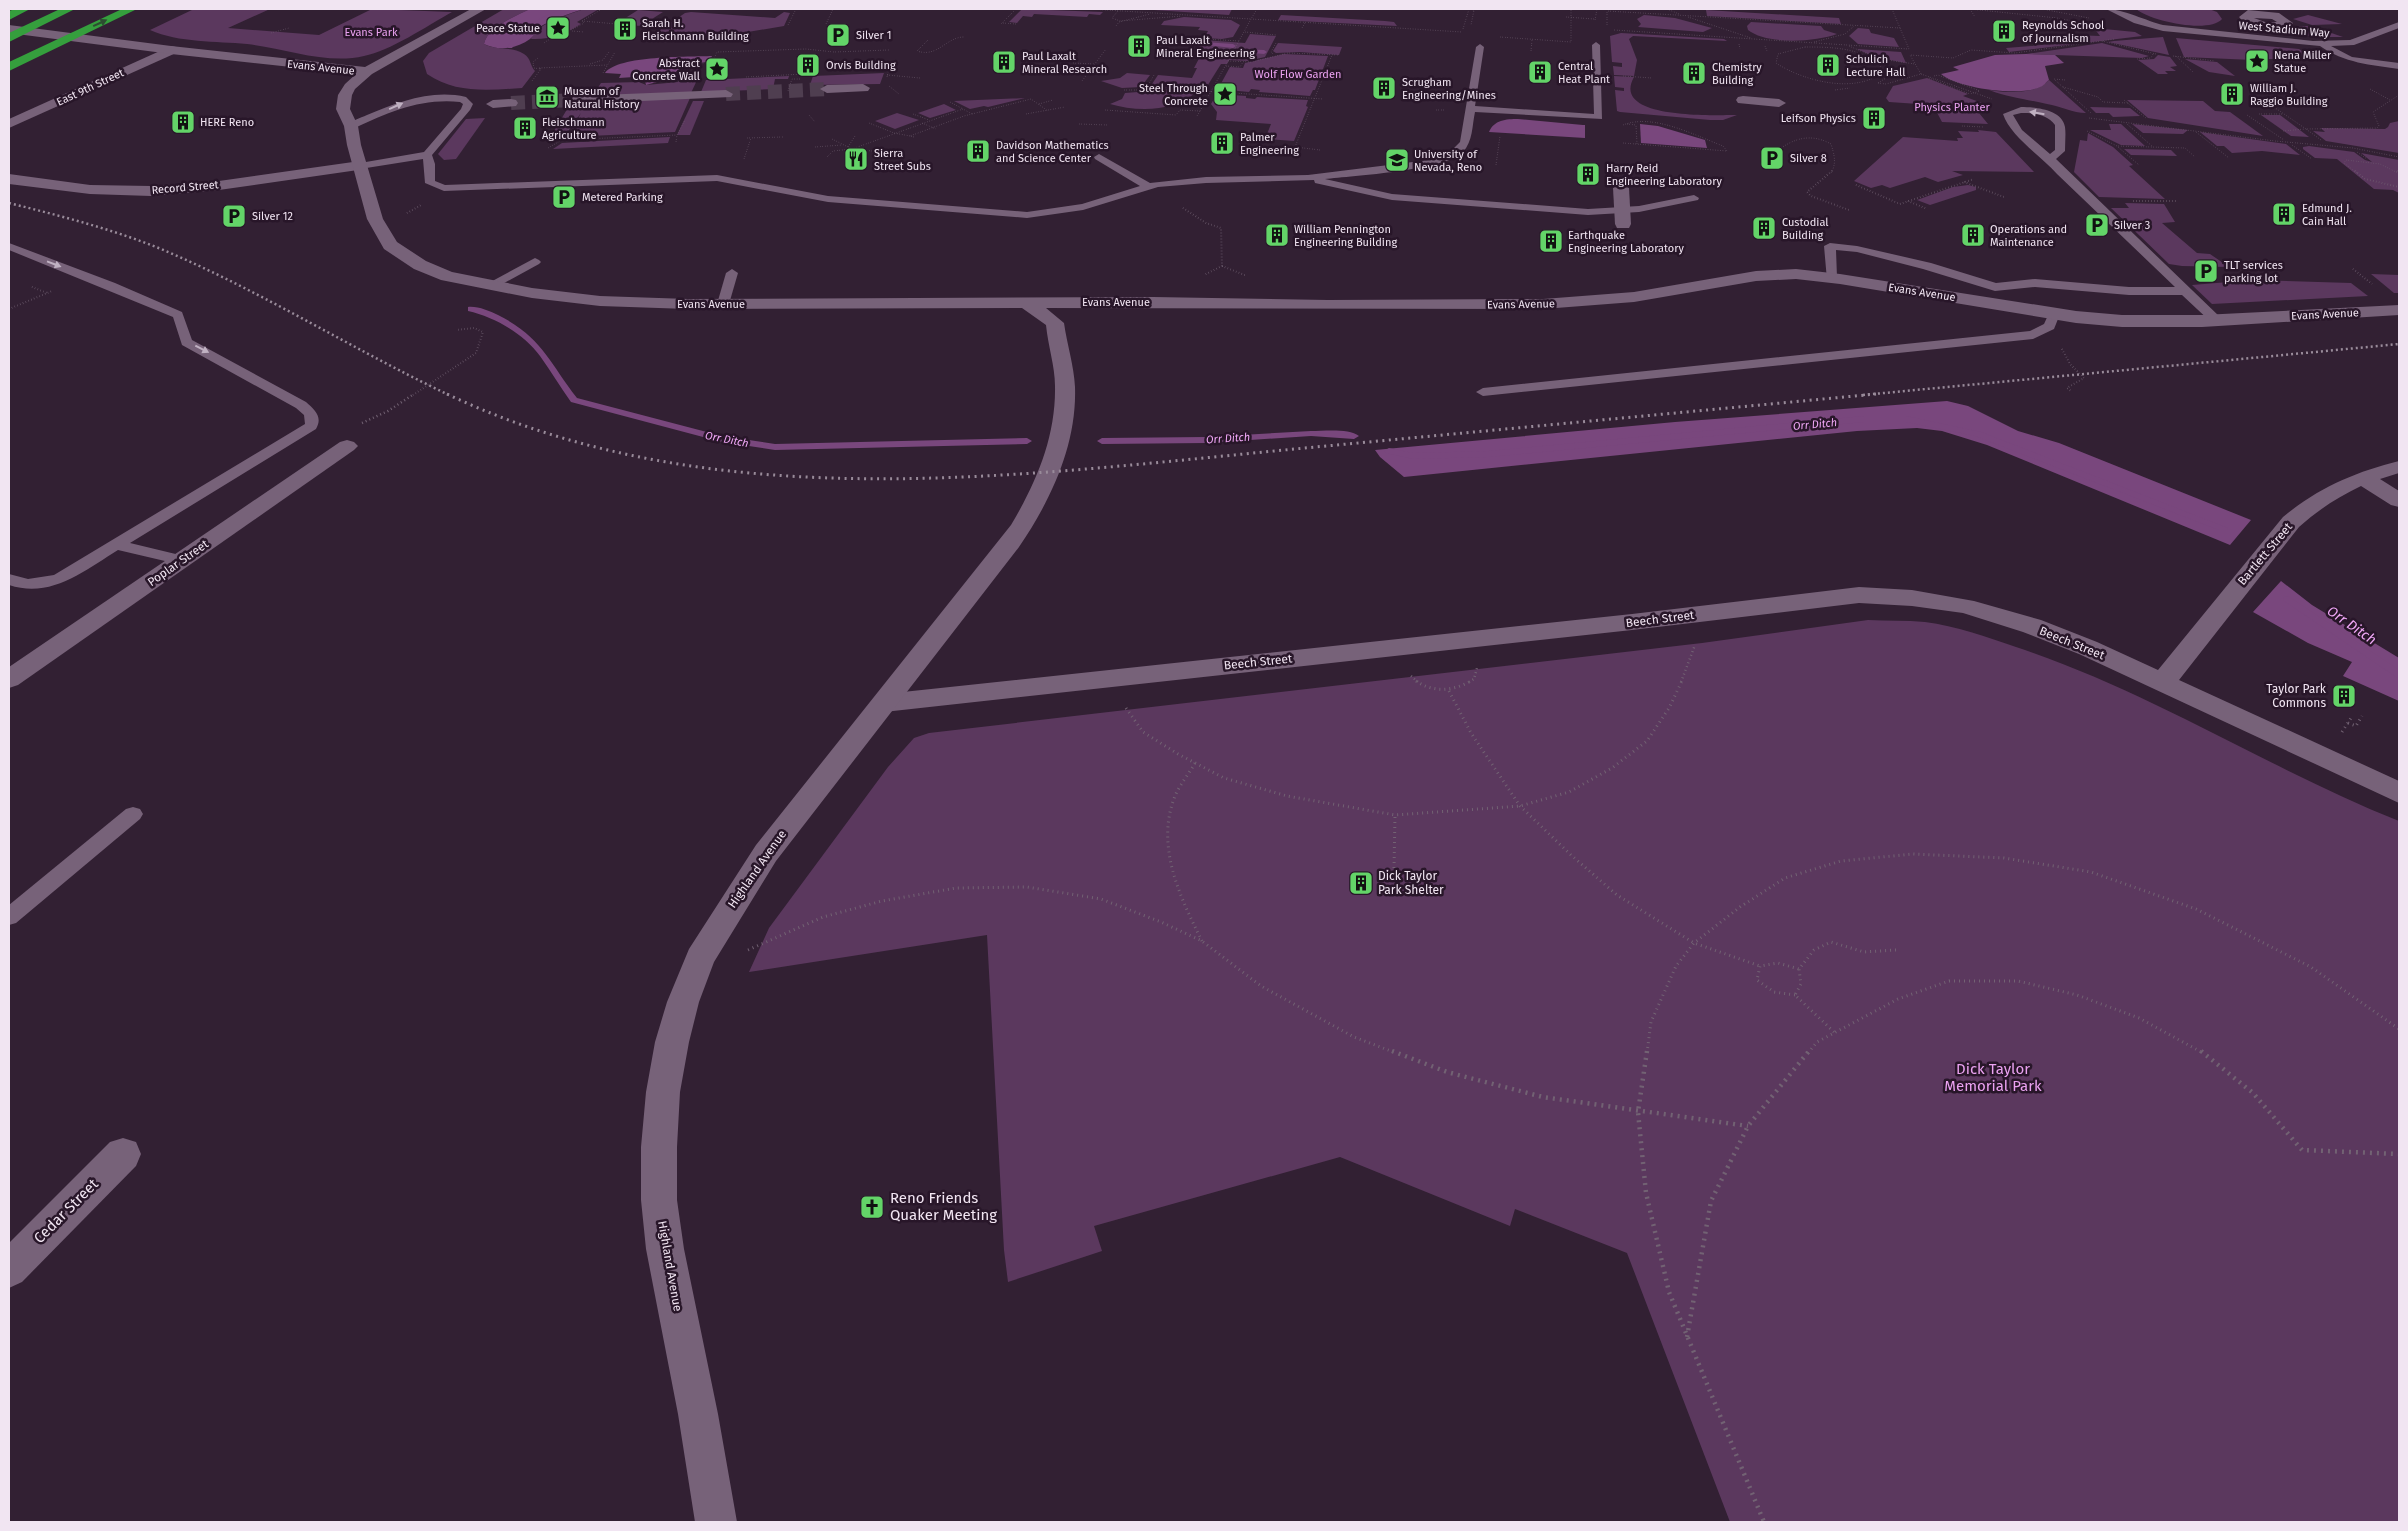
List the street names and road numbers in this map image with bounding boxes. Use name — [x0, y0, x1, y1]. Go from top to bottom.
street label: West Stadium Way — [2238, 19, 2331, 40]
street label: Evans Avenue — [287, 57, 355, 78]
street label: East 9th Street — [55, 66, 126, 109]
street label: Record Street — [151, 178, 219, 197]
street label: Evans Avenue — [1887, 281, 1956, 304]
street label: Evans Avenue — [1082, 296, 1150, 309]
street label: Evans Avenue — [1487, 297, 1555, 312]
street label: Evans Avenue — [677, 298, 745, 311]
street label: Evans Avenue — [2291, 306, 2359, 323]
street label: Bartlett Street — [2235, 519, 2296, 588]
street label: Poplar Street — [145, 536, 212, 589]
street label: Beech Street — [1625, 608, 1696, 630]
street label: Beech Street — [2037, 624, 2107, 663]
street label: Beech Street — [1223, 651, 1294, 673]
street label: Highland Avenue — [725, 827, 789, 911]
street label: Cedar Street — [30, 1175, 102, 1247]
street label: Highland Avenue — [655, 1219, 685, 1313]

